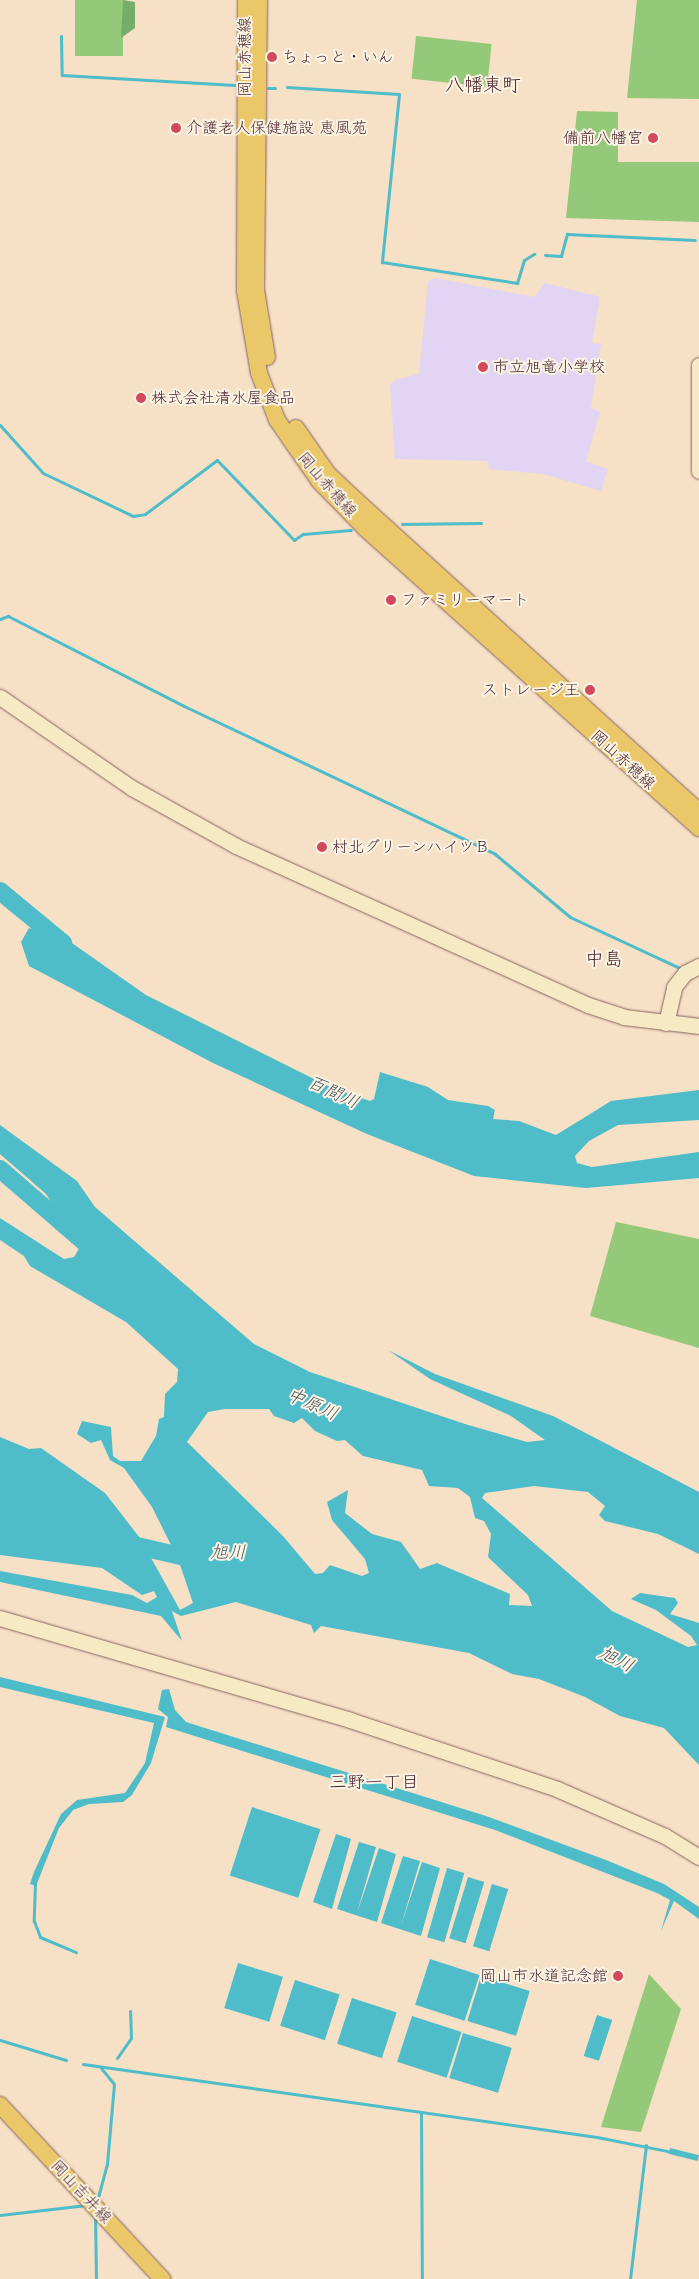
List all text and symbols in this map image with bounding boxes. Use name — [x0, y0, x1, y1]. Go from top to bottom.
street label: 岡山赤穂線 — [235, 17, 255, 97]
place label: ちょっと・いん — [282, 47, 394, 67]
marker: ちょっと・いん — [266, 51, 278, 63]
district label: 八幡東町 — [445, 75, 521, 97]
place label: 介護老人保健施設 恵風苑 — [186, 118, 367, 138]
marker: 介護老人保健施設 恵風苑 — [170, 122, 182, 134]
place label: 備前八幡宮 — [563, 128, 643, 148]
marker: 備前八幡宮 — [647, 132, 659, 144]
place label: 市立旭竜小学校 — [493, 357, 605, 377]
marker: 市立旭竜小学校 — [477, 361, 489, 373]
place label: 株式会社清水屋食品 — [151, 388, 295, 408]
marker: 株式会社清水屋食品 — [135, 392, 147, 404]
street label: 岡山赤穂線 — [294, 449, 360, 521]
place label: ファミリーマート — [401, 590, 529, 610]
marker: ファミリーマート — [385, 594, 397, 606]
place label: ストレージ王 — [483, 680, 580, 700]
marker: ストレージ王 — [584, 684, 596, 696]
street label: 岡山赤穂線 — [587, 726, 659, 794]
place label: 村北グリーンハイツＢ — [332, 837, 492, 857]
marker: 村北グリーンハイツＢ — [316, 841, 328, 853]
district label: 中島 — [585, 949, 623, 971]
water label: 百間川 — [304, 1072, 362, 1114]
water label: 中原川 — [283, 1384, 341, 1426]
water label: 旭川 — [210, 1542, 246, 1564]
water label: 旭川 — [595, 1642, 637, 1678]
district label: 三野一丁目 — [329, 1772, 419, 1794]
place label: 岡山市水道記念館 — [480, 1966, 608, 1986]
marker: 岡山市水道記念館 — [612, 1970, 624, 1982]
street label: 岡山吉井線 — [47, 2156, 115, 2228]

